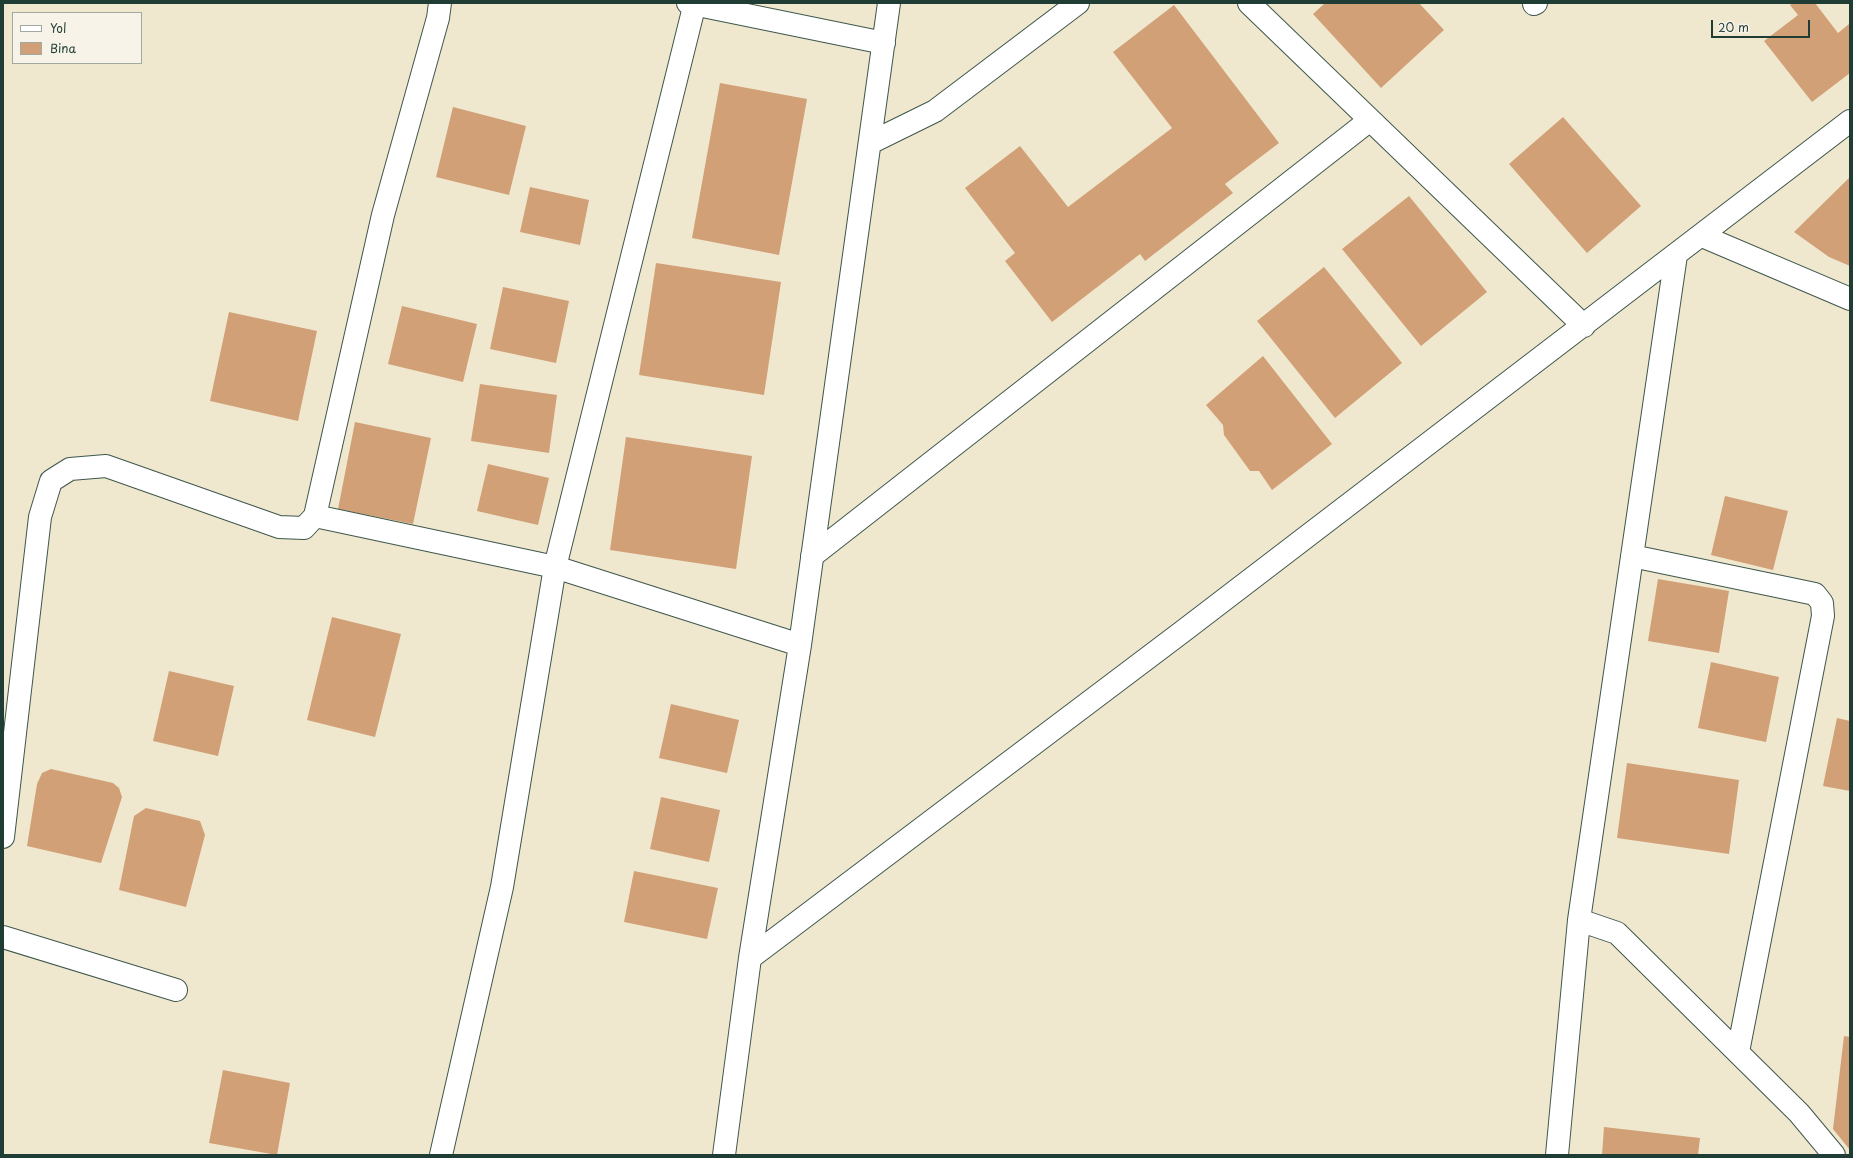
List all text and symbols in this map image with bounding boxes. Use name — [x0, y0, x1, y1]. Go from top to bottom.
legend — [12, 12, 142, 64]
scale bar — [1713, 12, 1812, 38]
text: 20 m — [1718, 18, 1749, 36]
text: Yol — [50, 19, 66, 37]
text: Bina — [50, 39, 76, 57]

